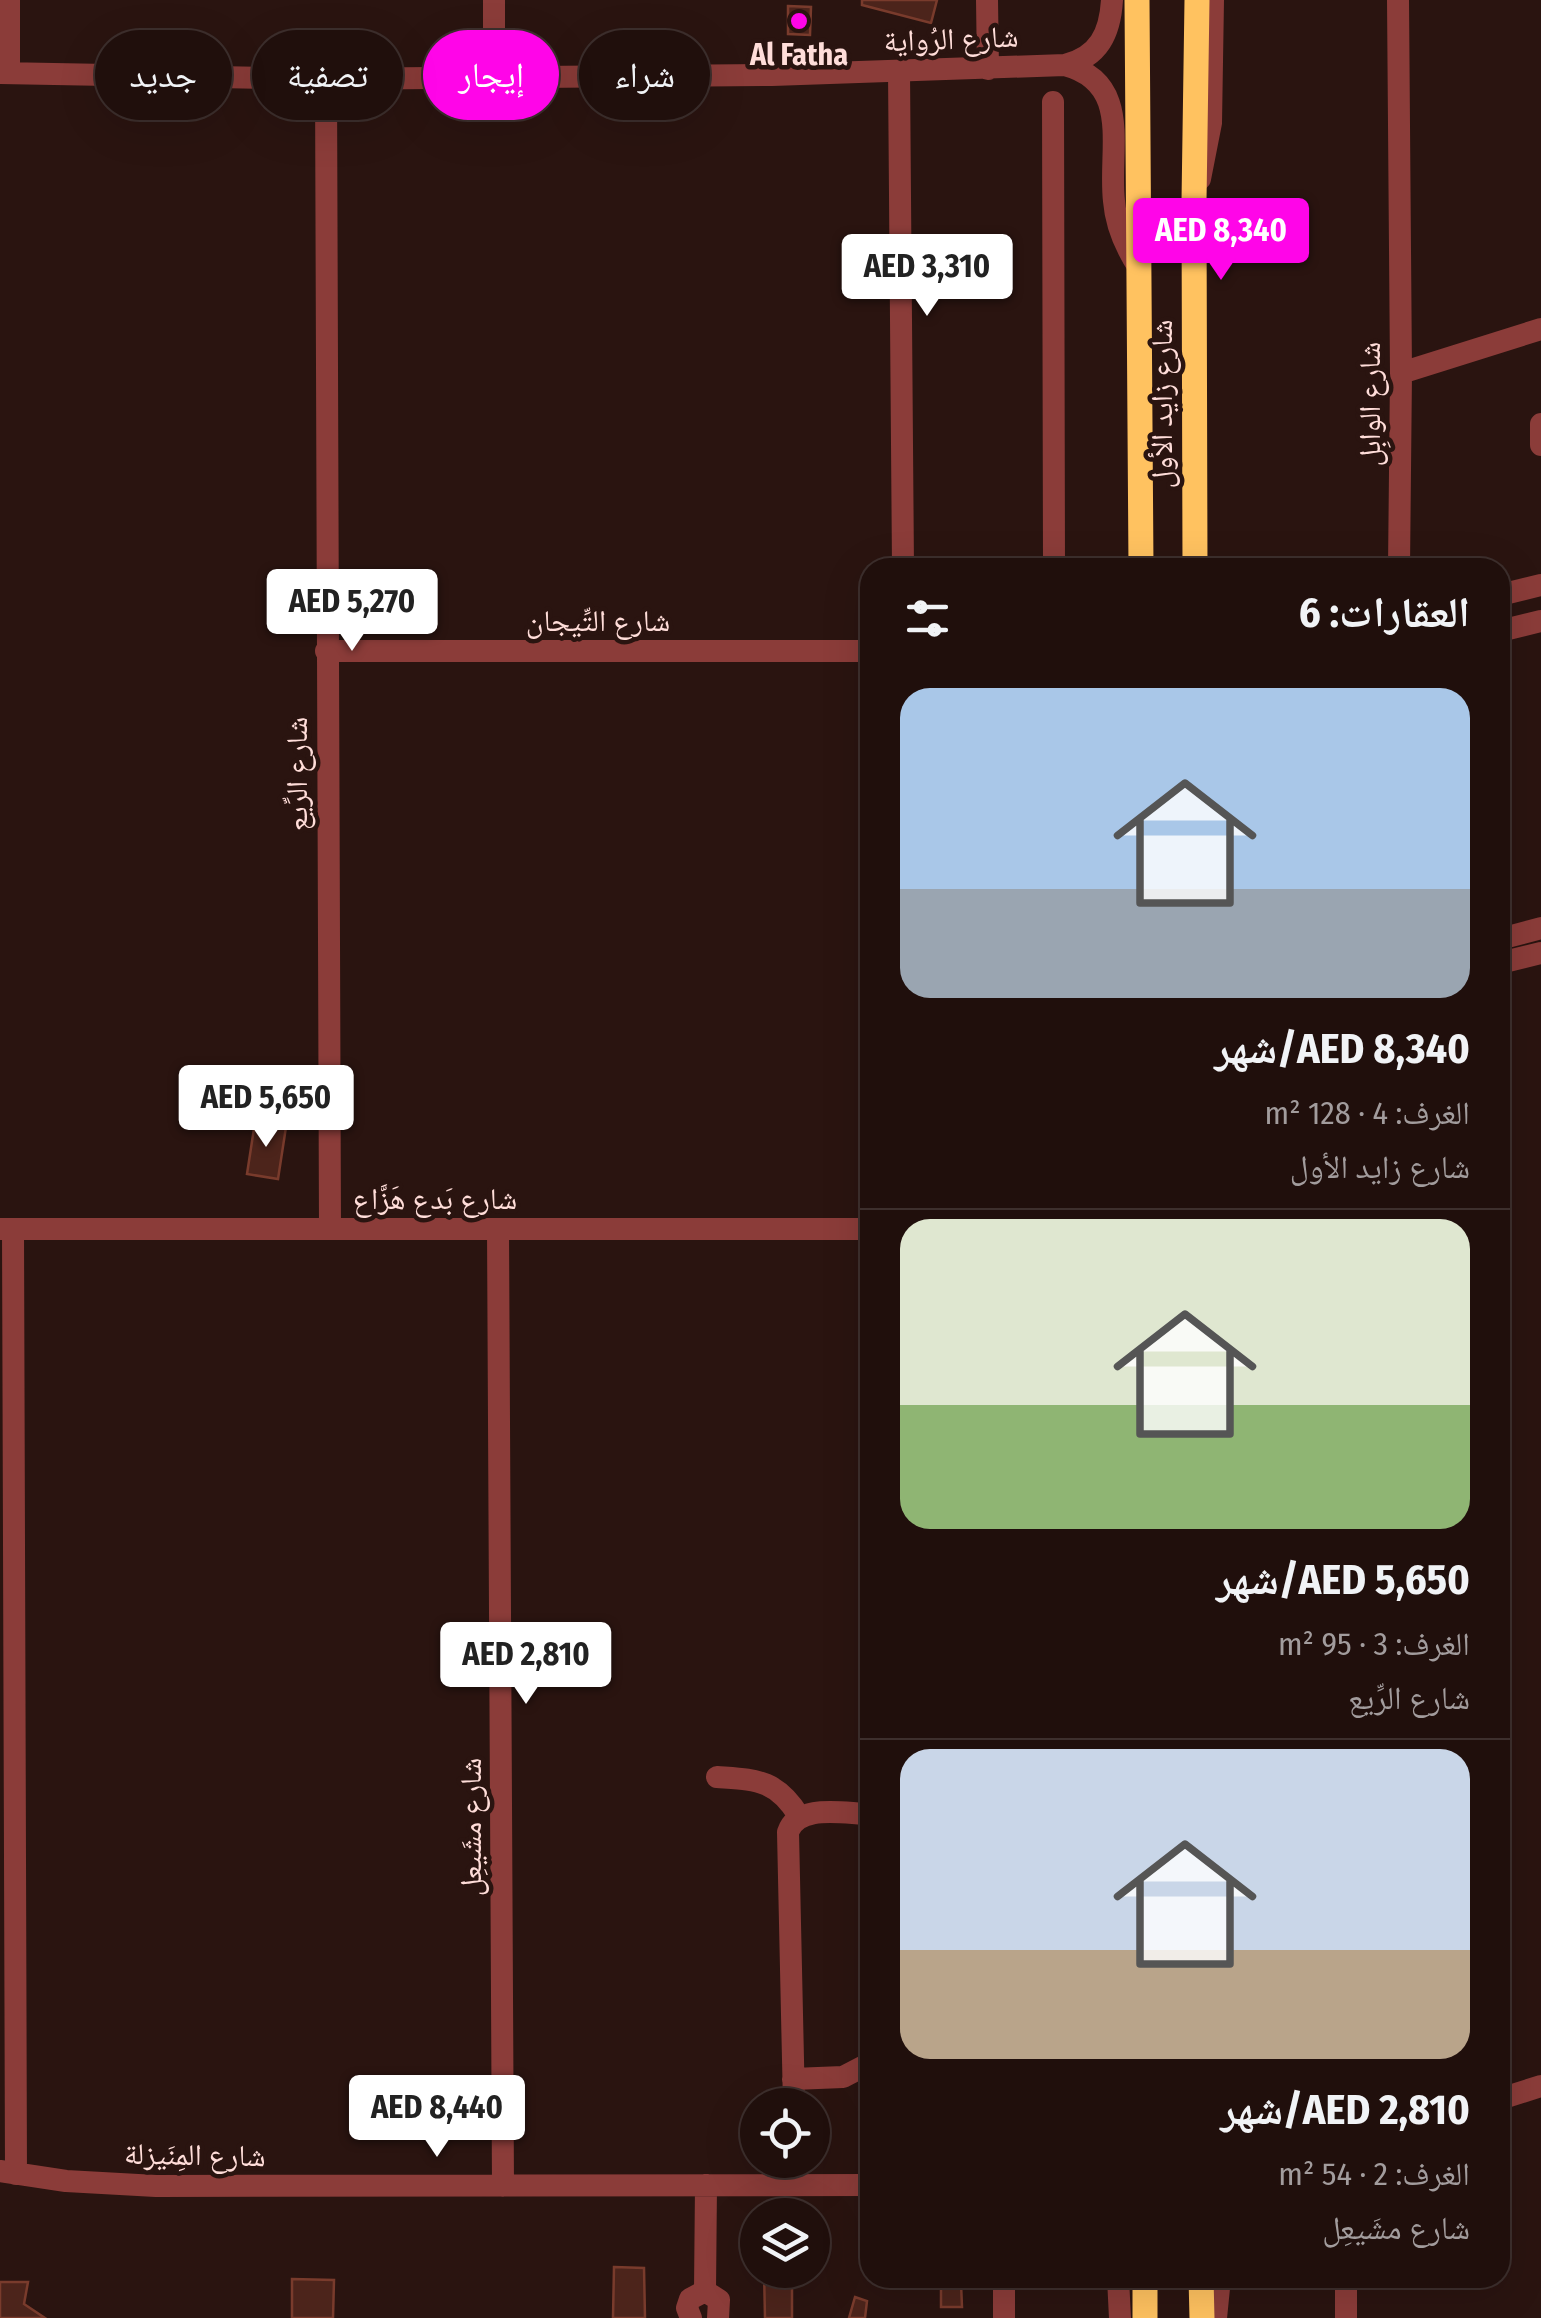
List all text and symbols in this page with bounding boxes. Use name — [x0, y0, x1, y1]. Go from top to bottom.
marker: Al Fatha — [788, 10, 810, 32]
street label: شارع الرُواية — [883, 19, 1019, 60]
chip: جديد — [95, 30, 232, 120]
chip: تصفية — [252, 30, 403, 120]
chip: إيجار — [423, 30, 559, 120]
chip: شراء — [579, 30, 710, 120]
place label: Al Fatha — [749, 37, 848, 73]
pin: AED 8,340 — [1107, 198, 1335, 283]
text: AED 8,340 — [1155, 211, 1287, 249]
pin: AED 3,310 — [813, 234, 1041, 319]
text: AED 3,310 — [864, 247, 990, 285]
street label: شارع زايد الأول — [1144, 320, 1181, 488]
street label: شارع الوابِل — [1352, 342, 1391, 466]
pin: AED 5,270 — [238, 569, 466, 654]
text: AED 5,270 — [289, 582, 415, 620]
text: العقارات: 6 — [1299, 588, 1470, 638]
icon: filters — [900, 591, 955, 646]
street label: شارع التِّيجان — [526, 603, 670, 640]
street label: شارع الرِّيع — [279, 717, 316, 831]
icon: home — [1095, 753, 1275, 933]
text: AED 8,340/شهر — [1215, 1024, 1470, 1074]
pin: AED 5,650 — [152, 1065, 380, 1150]
text: AED 5,650 — [201, 1078, 331, 1116]
text: الغرف: 4 · 128 m² — [1264, 1094, 1470, 1132]
text: شارع زايد الأول — [1290, 1148, 1470, 1186]
street label: شارع بَدع هَزَّاع — [353, 1181, 517, 1218]
icon: home — [1095, 1284, 1275, 1464]
text: AED 5,650/شهر — [1216, 1555, 1470, 1605]
pin: AED 2,810 — [412, 1622, 640, 1707]
text: الغرف: 3 · 95 m² — [1278, 1625, 1470, 1663]
text: AED 2,810 — [462, 1635, 590, 1673]
text: شارع الرِّيع — [1348, 1679, 1470, 1717]
street label: شارع مشَيعِل — [453, 1758, 490, 1896]
icon: home — [1095, 1814, 1275, 1994]
pin: AED 8,440 — [323, 2075, 551, 2160]
text: AED 2,810/شهر — [1220, 2085, 1470, 2135]
text: AED 8,440 — [371, 2088, 503, 2126]
map controls — [740, 2088, 830, 2288]
button: locate — [740, 2088, 830, 2178]
street label: شارع المِنَيزلة — [124, 2136, 266, 2175]
text: الغرف: 2 · 54 m² — [1278, 2155, 1470, 2193]
button: layers — [740, 2198, 830, 2288]
text: شارع مشَيعِل — [1322, 2209, 1470, 2247]

